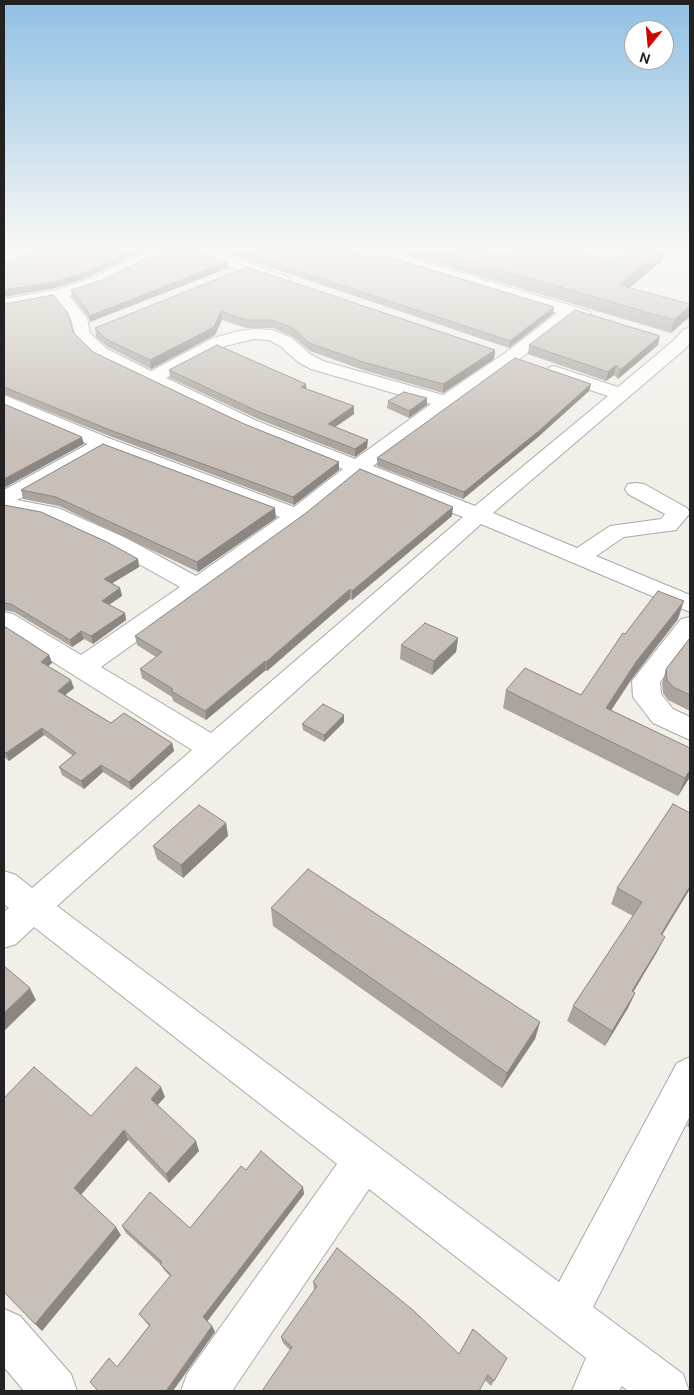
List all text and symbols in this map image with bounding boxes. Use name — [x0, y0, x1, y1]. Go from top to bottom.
north arrow — [624, 20, 674, 70]
text: N — [637, 48, 652, 68]

